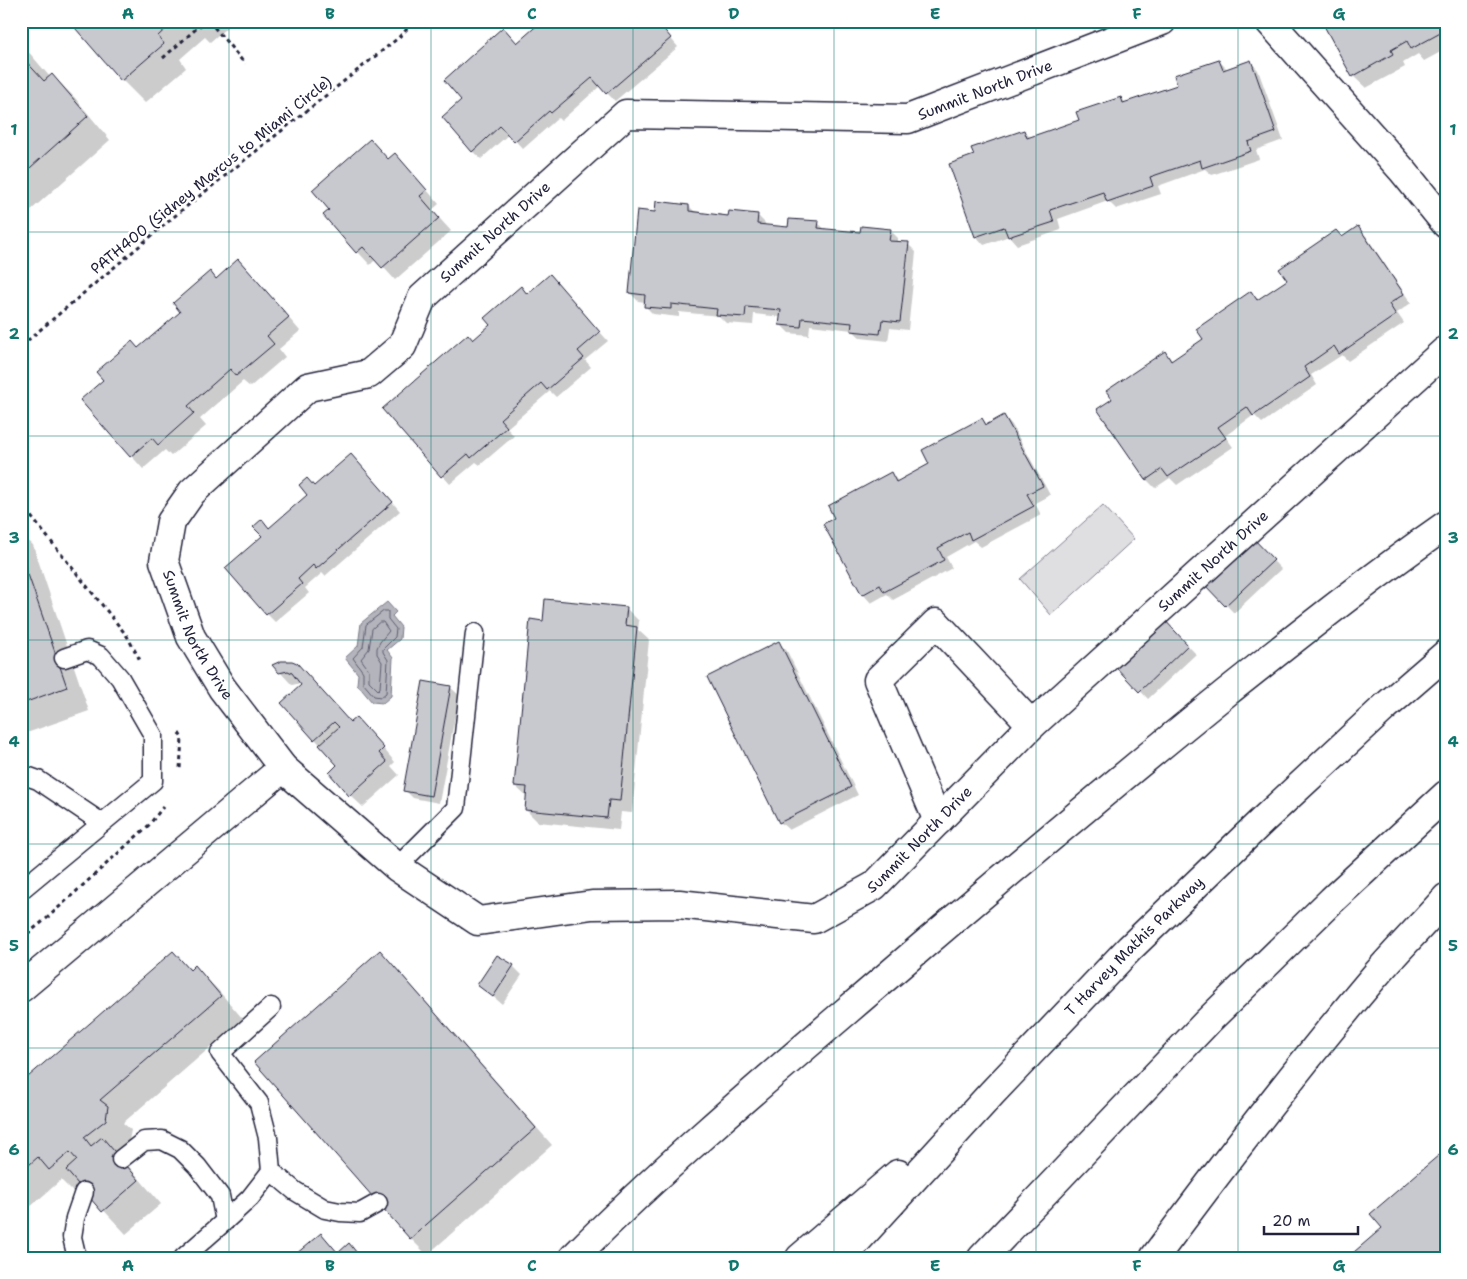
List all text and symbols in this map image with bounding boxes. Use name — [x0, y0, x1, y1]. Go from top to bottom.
text: A — [122, 3, 134, 24]
text: B — [325, 3, 335, 24]
text: C — [527, 3, 537, 24]
text: D — [728, 3, 740, 24]
text: E — [930, 3, 940, 24]
text: F — [1132, 3, 1142, 24]
text: G — [1333, 3, 1346, 24]
street label: Summit North Drive — [915, 55, 1055, 125]
street label: PATH400 (Sidney Marcus to Miami Circle) — [86, 71, 336, 279]
text: 1 — [10, 119, 18, 140]
text: 1 — [1449, 119, 1457, 140]
street label: Summit North Drive — [435, 177, 555, 287]
text: 2 — [8, 323, 20, 344]
text: 2 — [1447, 323, 1459, 344]
street label: Summit North Drive — [1154, 506, 1273, 616]
text: 3 — [8, 527, 20, 548]
text: 3 — [1447, 527, 1459, 548]
street label: Summit North Drive — [158, 567, 238, 704]
text: 4 — [8, 731, 20, 752]
text: 4 — [1447, 731, 1459, 752]
street label: Summit North Drive — [864, 782, 977, 898]
street label: T Harvey Mathis Parkway — [1060, 872, 1208, 1020]
text: 5 — [9, 935, 19, 956]
text: 5 — [1448, 935, 1458, 956]
text: 6 — [8, 1139, 20, 1160]
text: 6 — [1447, 1139, 1459, 1160]
scale bar — [1264, 1204, 1358, 1236]
text: 20 m — [1272, 1211, 1311, 1231]
text: A — [122, 1255, 134, 1276]
text: B — [325, 1255, 335, 1276]
text: C — [527, 1255, 537, 1276]
text: D — [728, 1255, 740, 1276]
text: E — [930, 1255, 940, 1276]
text: F — [1132, 1255, 1142, 1276]
text: G — [1333, 1255, 1346, 1276]

